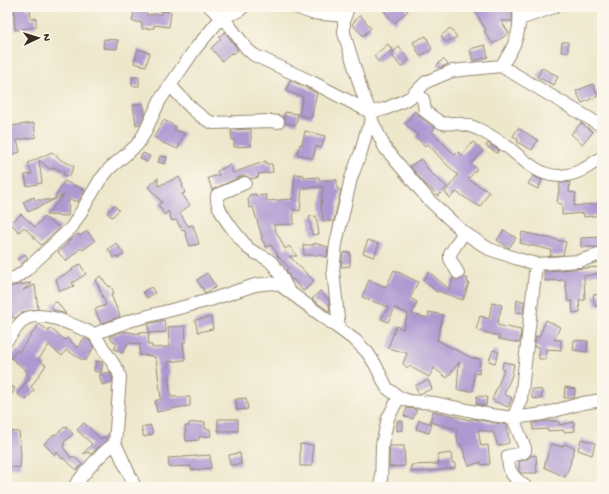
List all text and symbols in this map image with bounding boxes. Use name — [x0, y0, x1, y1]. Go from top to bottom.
north arrow — [18, 18, 58, 58]
text: N — [40, 33, 52, 41]

